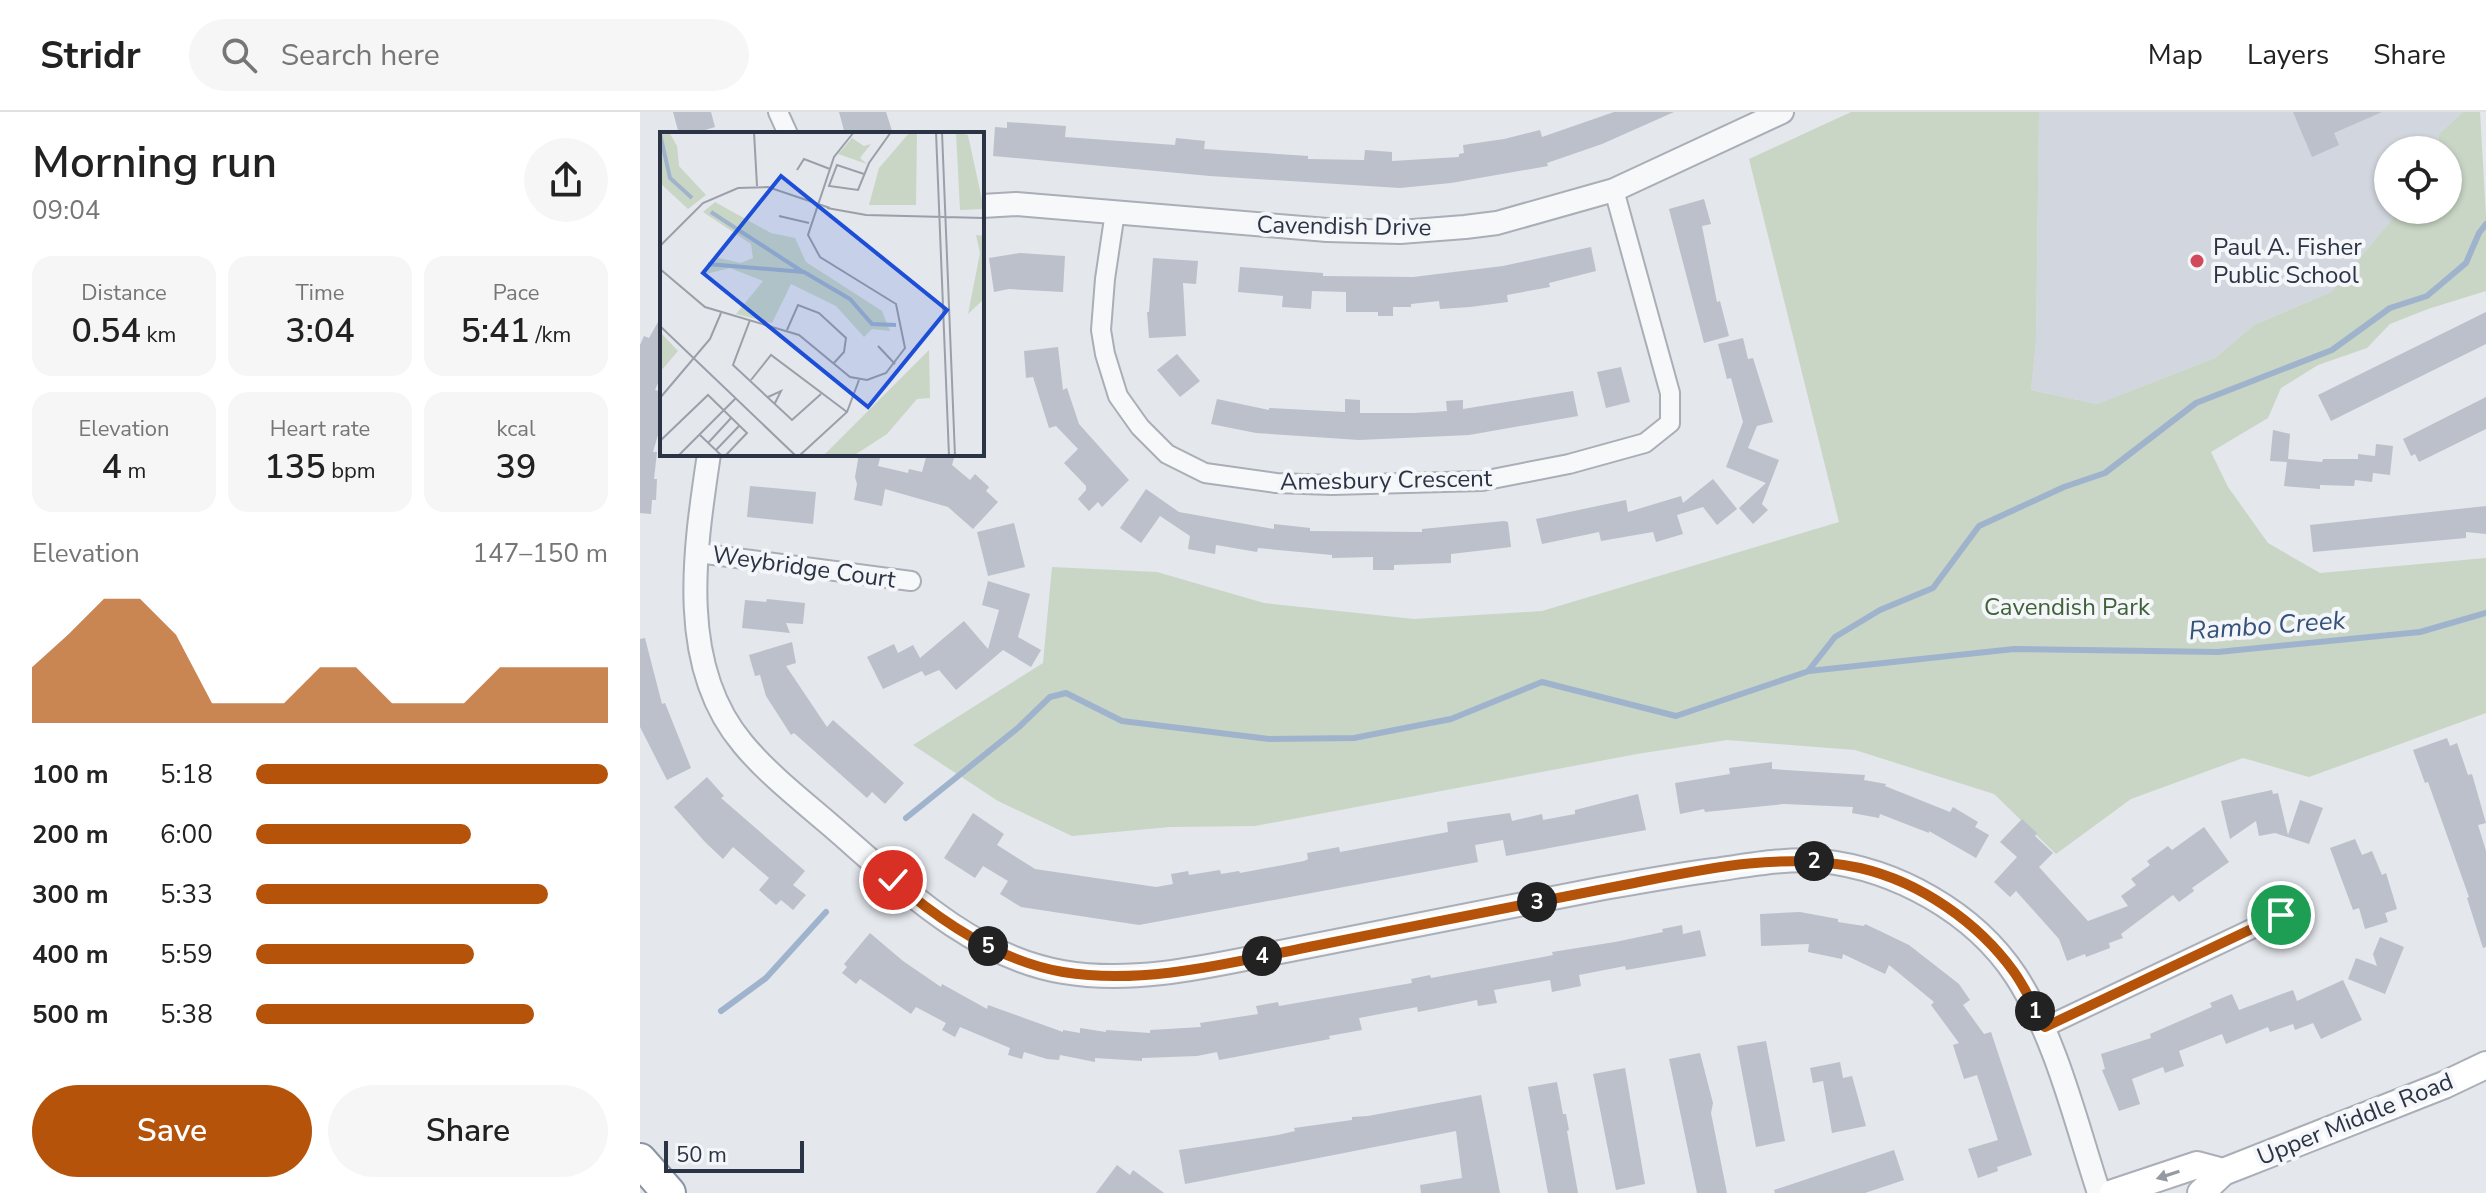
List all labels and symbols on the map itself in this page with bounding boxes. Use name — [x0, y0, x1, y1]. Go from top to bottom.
inset map — [660, 132, 984, 456]
street label: Cavendish Drive — [1256, 208, 1432, 244]
place label: Paul A. Fisher Public School — [2213, 231, 2362, 291]
marker: Paul A. Fisher Public School — [2188, 252, 2206, 270]
street label: Amesbury Crescent — [1280, 462, 1493, 498]
street label: Weybridge Court — [710, 538, 898, 596]
park label: Cavendish Park — [1984, 591, 2151, 623]
water label: Rambo Creek — [2188, 602, 2348, 648]
pin: 2 — [1794, 841, 1834, 881]
pin — [859, 846, 927, 914]
pin — [2247, 881, 2315, 949]
pin: 3 — [1517, 882, 1557, 922]
pin: 5 — [968, 926, 1008, 966]
pin: 4 — [1242, 936, 1282, 976]
pin: 1 — [2015, 991, 2055, 1031]
street label: Upper Middle Road — [2252, 1065, 2458, 1173]
scale bar — [664, 1137, 804, 1173]
one-way arrow — [2155, 1169, 2179, 1182]

